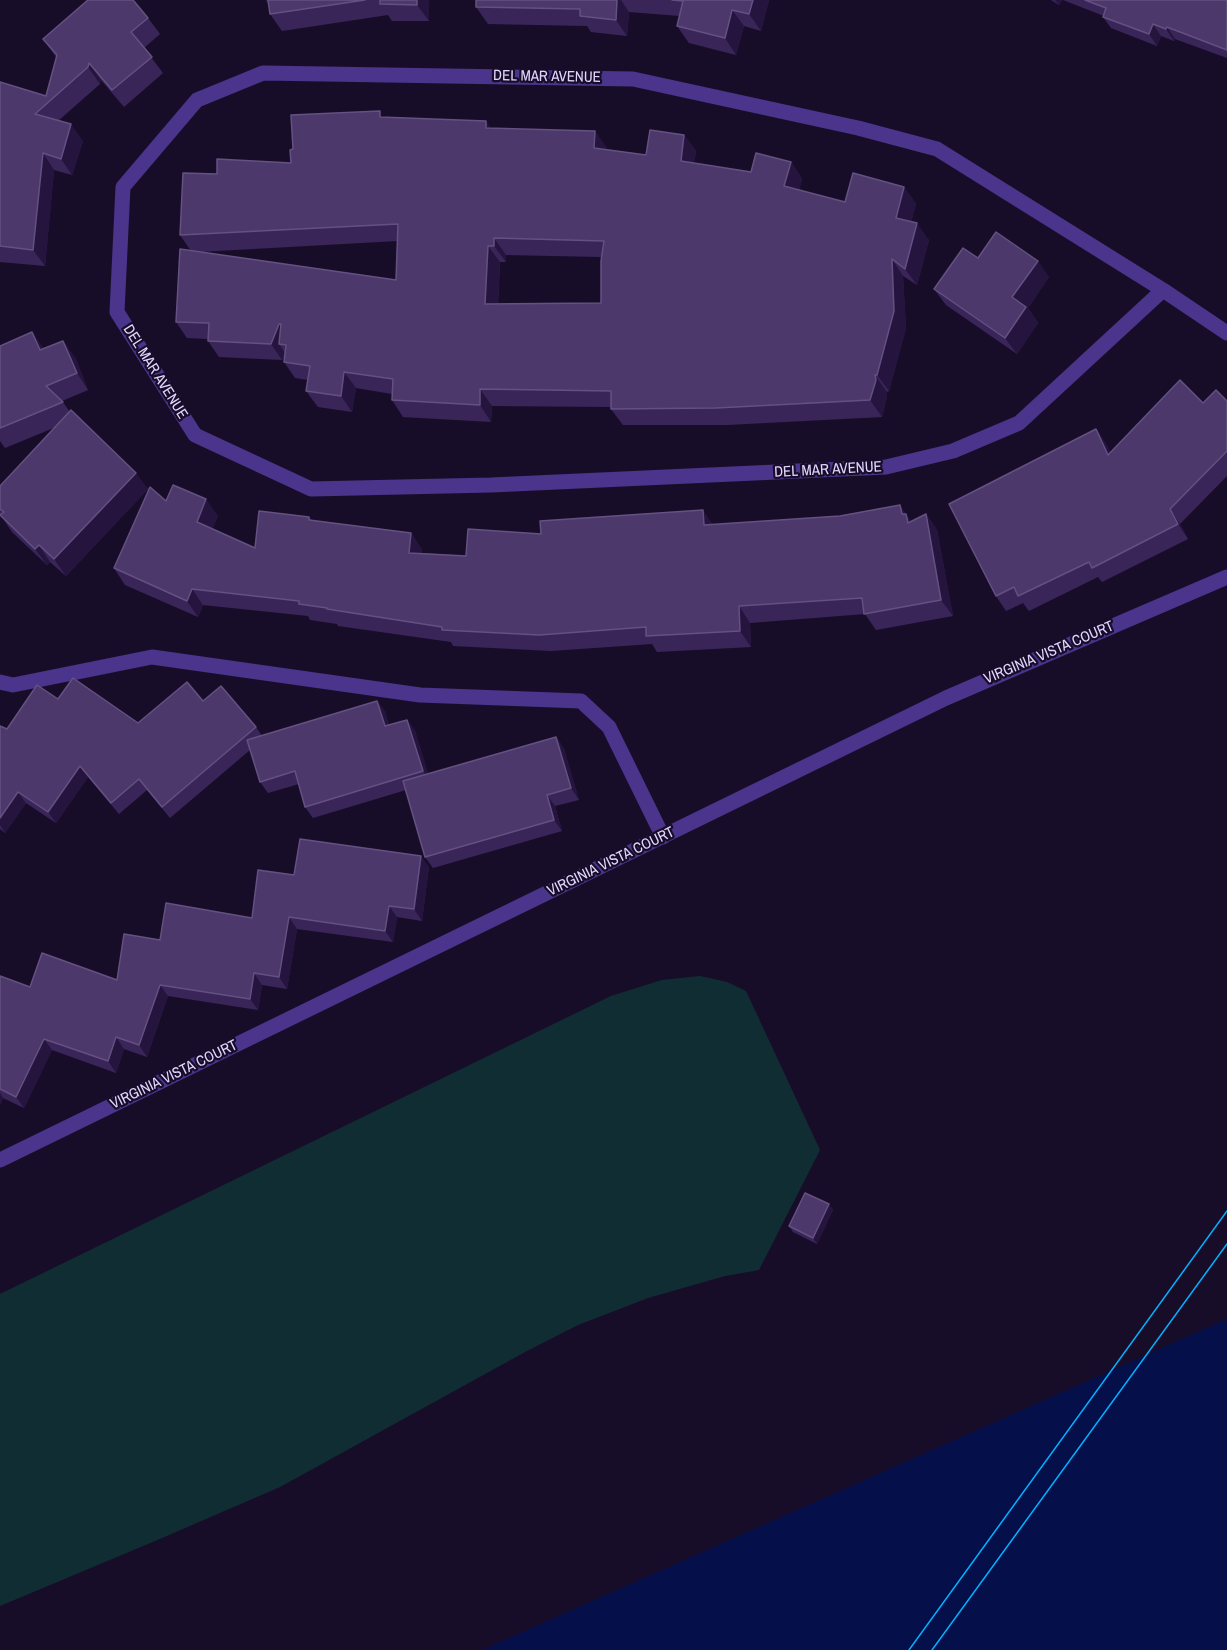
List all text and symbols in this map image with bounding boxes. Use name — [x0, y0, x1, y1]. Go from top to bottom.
street label: DEL MAR AVENUE — [493, 67, 601, 87]
street label: DEL MAR AVENUE — [119, 322, 191, 422]
street label: DEL MAR AVENUE — [774, 458, 882, 482]
street label: VIRGINIA VISTA COURT — [982, 618, 1116, 688]
street label: VIRGINIA VISTA COURT — [545, 823, 677, 901]
street label: VIRGINIA VISTA COURT — [108, 1036, 240, 1114]

